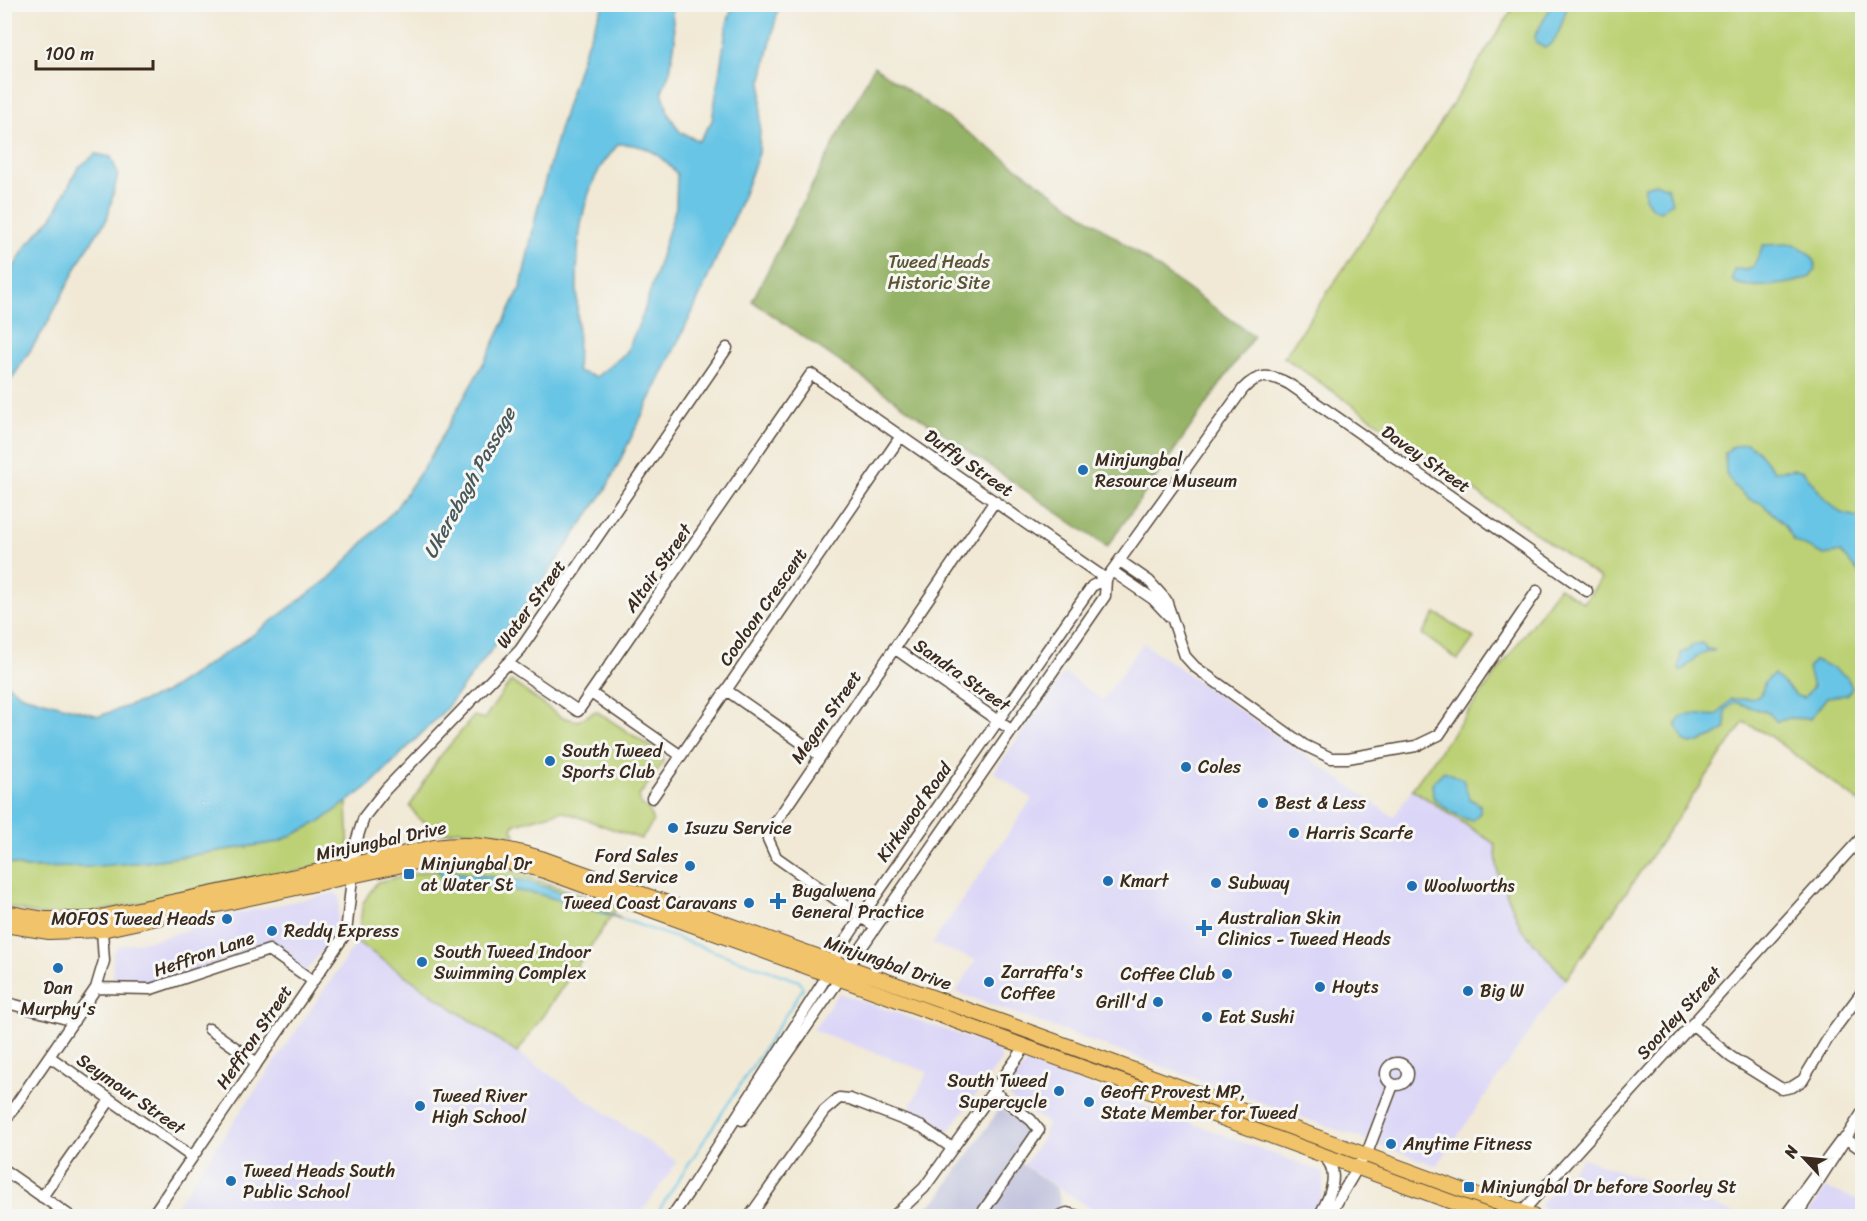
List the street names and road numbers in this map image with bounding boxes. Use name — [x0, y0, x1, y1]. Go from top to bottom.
street label: Davey Street — [1375, 416, 1478, 502]
street label: Duffy Street — [918, 420, 1021, 506]
street label: Altair Street — [615, 516, 701, 620]
street label: Cooloon Crescent — [710, 541, 816, 673]
street label: Water Street — [488, 552, 575, 655]
street label: Sandra Street — [907, 630, 1018, 721]
street label: Megan Street — [782, 663, 870, 770]
street label: Kirkwood Road — [868, 754, 961, 869]
street label: Minjungbal Drive — [313, 812, 449, 870]
street label: Heffron Lane — [149, 922, 259, 986]
street label: Minjungbal Drive — [820, 926, 956, 1000]
street label: Soorley Street — [1628, 958, 1731, 1067]
street label: Heffron Street — [207, 978, 301, 1096]
street label: Seymour Street — [70, 1045, 193, 1144]

